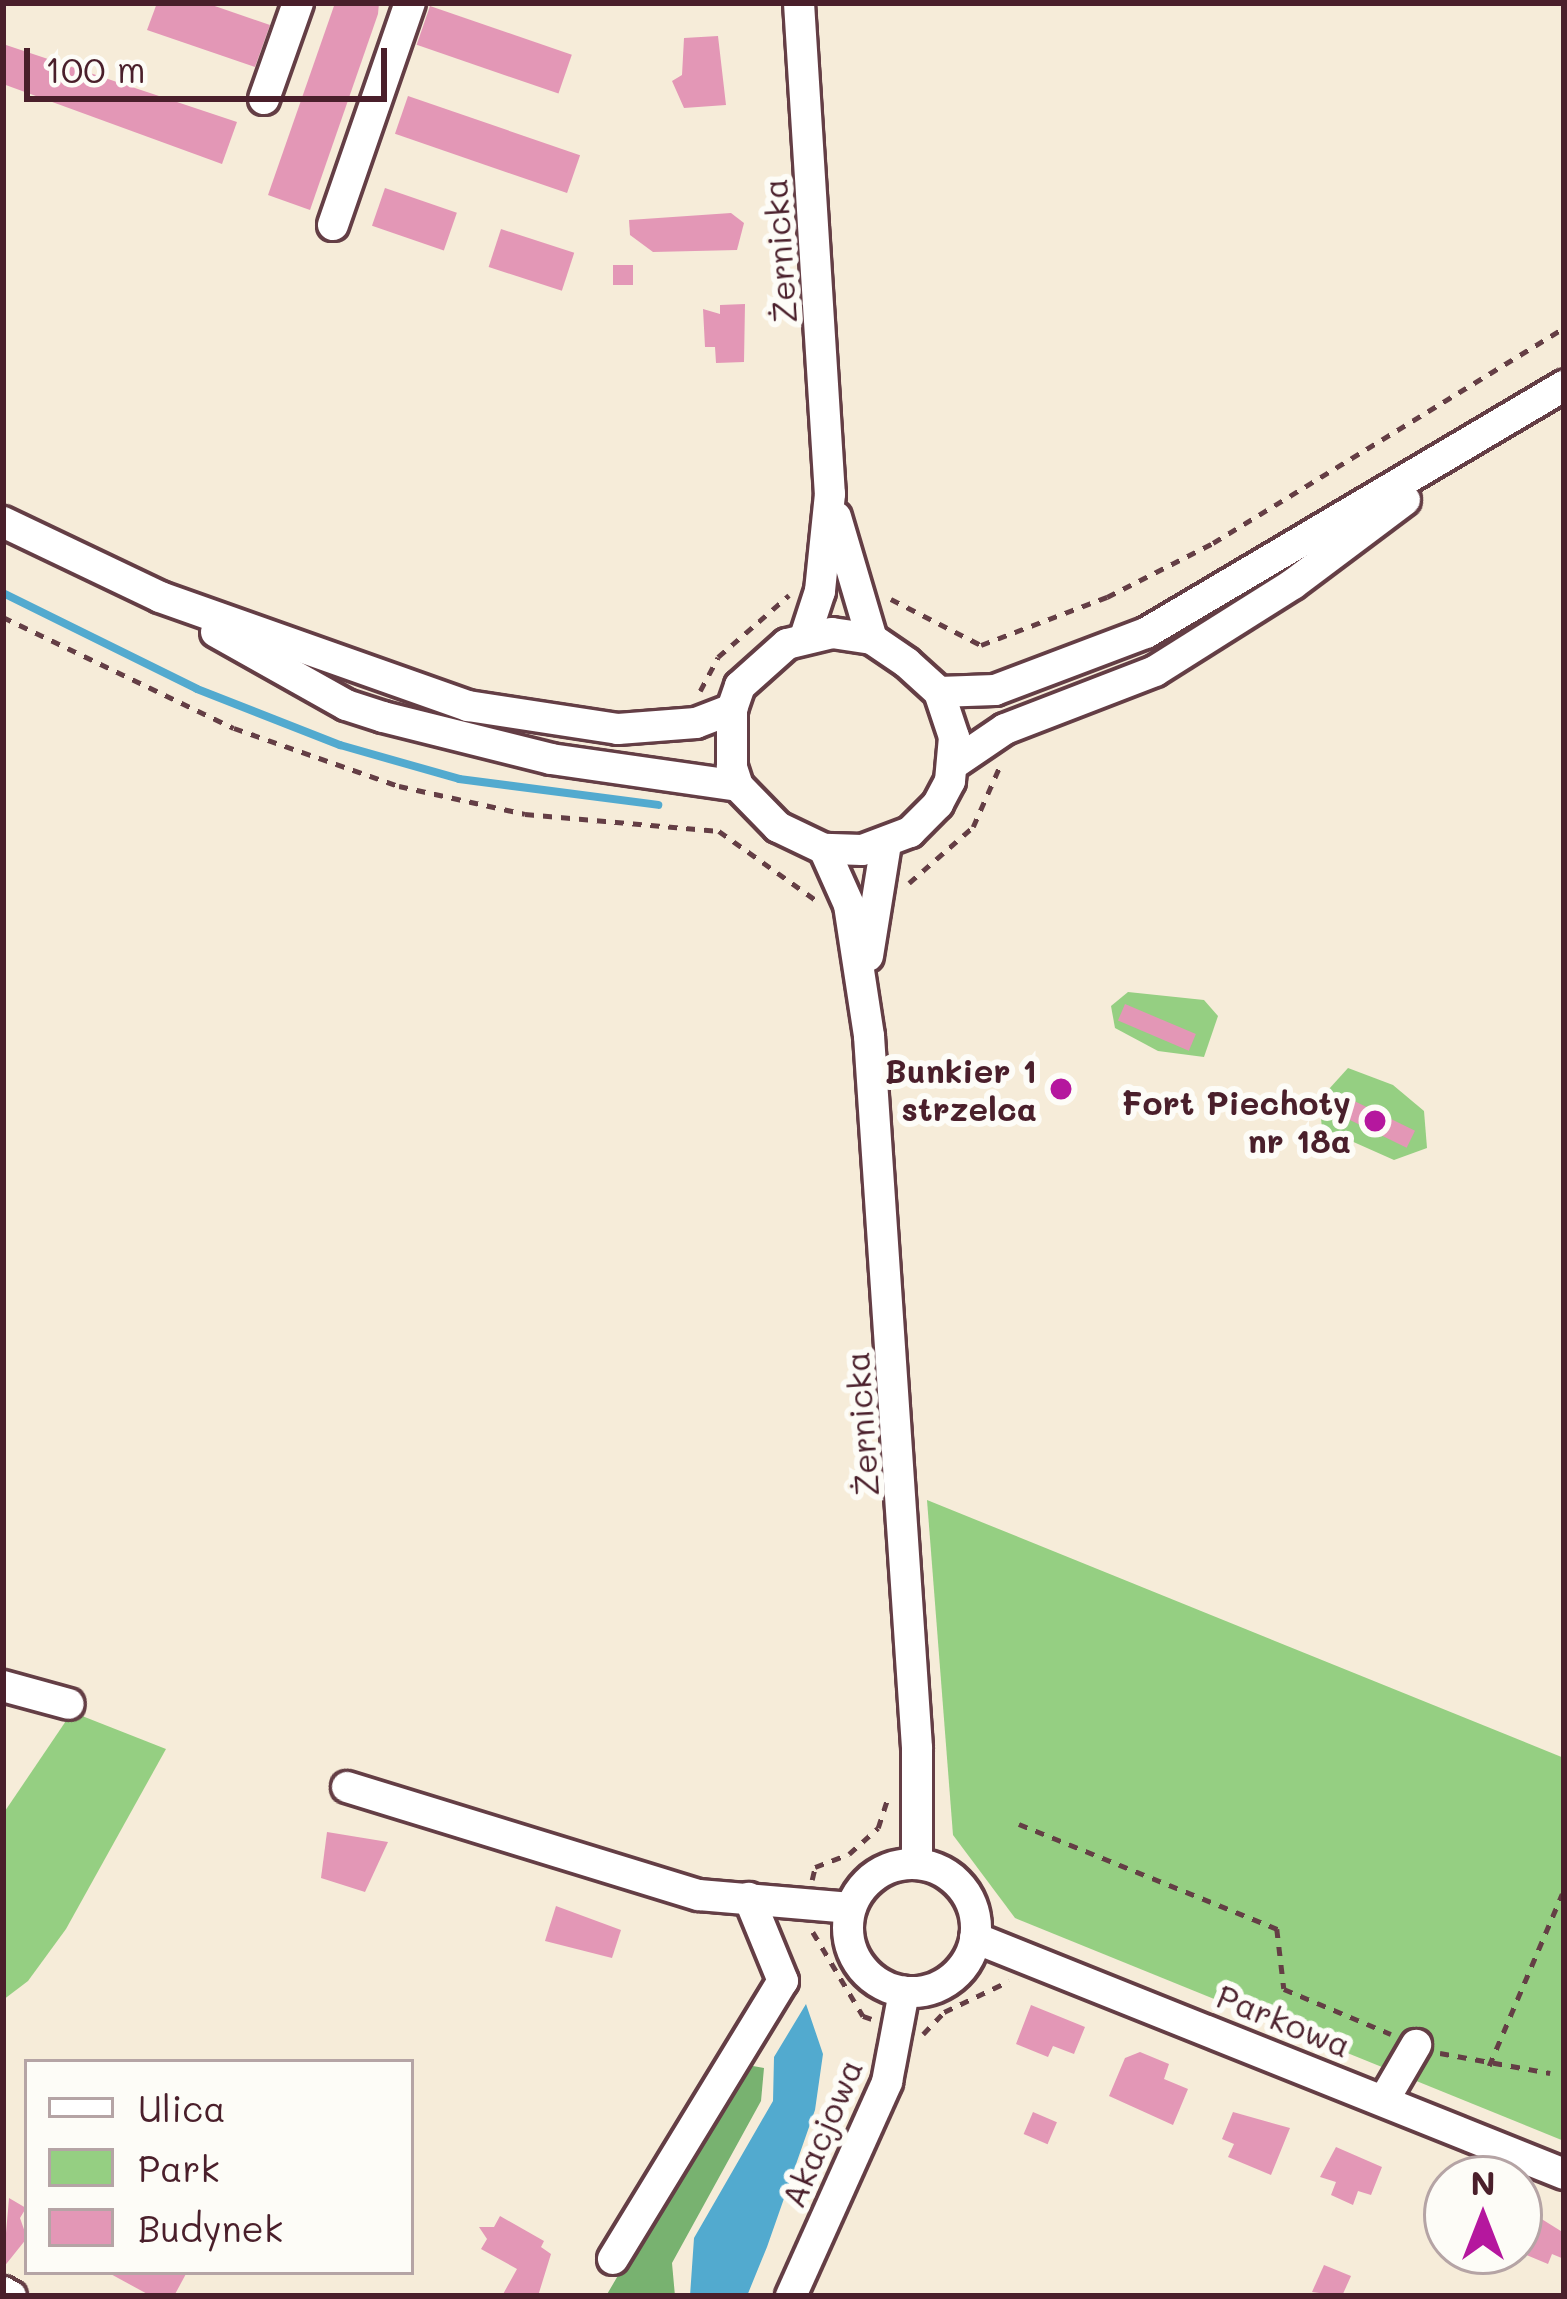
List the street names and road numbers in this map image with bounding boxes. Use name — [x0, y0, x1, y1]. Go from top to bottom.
street label: Żernicka — [754, 177, 804, 325]
street label: Żernicka — [836, 1350, 886, 1498]
street label: Parkowa — [1211, 1975, 1357, 2065]
street label: Akacjowa — [772, 2053, 870, 2213]

